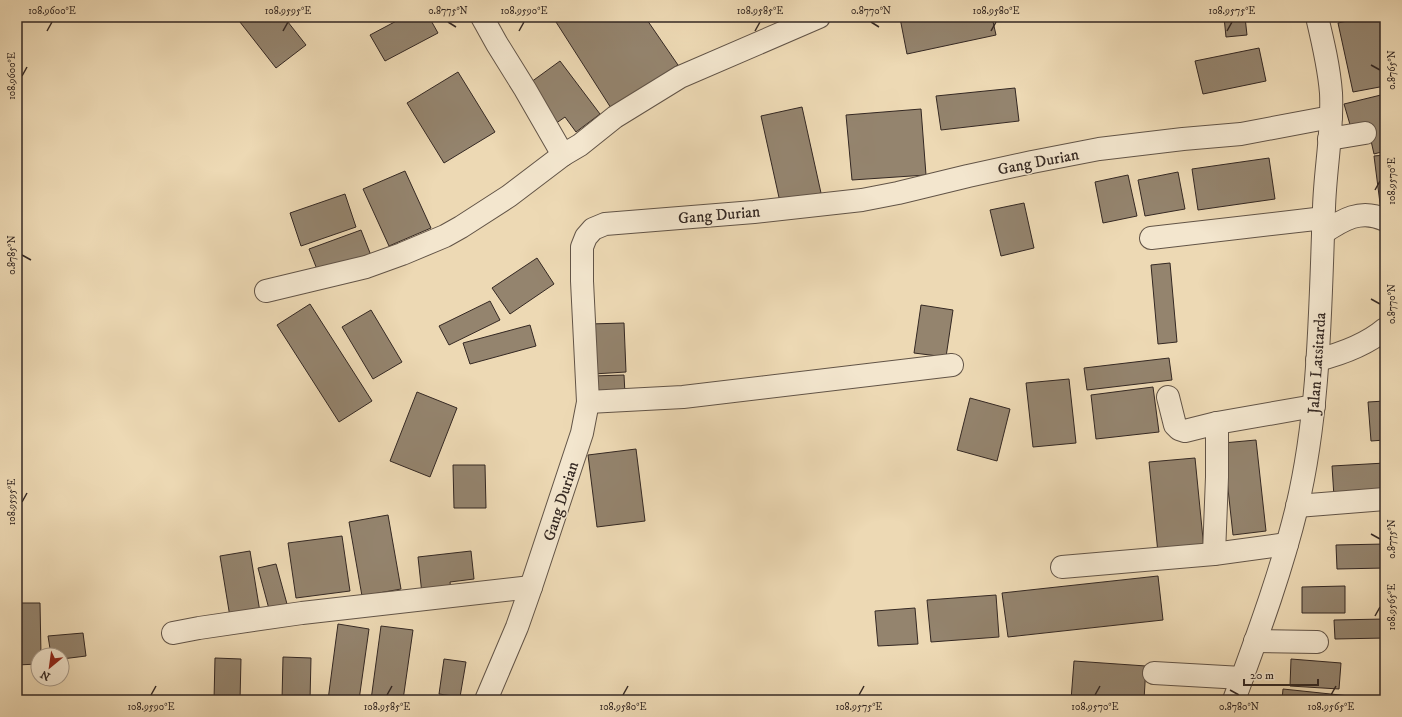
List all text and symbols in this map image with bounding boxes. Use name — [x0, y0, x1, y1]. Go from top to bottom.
text: 108.9600°E — [28, 5, 76, 17]
text: 108.9595°E — [265, 5, 311, 17]
text: 0.8775°N — [428, 5, 468, 17]
text: 108.9590°E — [500, 5, 548, 17]
text: 108.9585°E — [737, 5, 783, 17]
text: 0.8770°N — [851, 5, 891, 17]
text: 108.9580°E — [973, 5, 1020, 17]
text: 108.9575°E — [1209, 5, 1255, 17]
text: 0.8765°N — [1386, 50, 1398, 90]
text: 108.9600°E — [6, 52, 18, 100]
street label: Gang Durian — [996, 144, 1081, 180]
text: 108.9570°E — [1386, 157, 1398, 205]
street label: Gang Durian — [677, 201, 762, 229]
text: 0.8785°N — [6, 235, 18, 275]
text: 0.8770°N — [1386, 284, 1398, 324]
street label: Jalan Latsitarda — [1303, 311, 1331, 416]
street label: Gang Durian — [539, 458, 583, 544]
text: 108.9595°E — [6, 479, 18, 525]
text: 0.8775°N — [1386, 519, 1398, 559]
text: 108.9565°E — [1386, 584, 1398, 630]
north arrow — [30, 647, 70, 687]
scale bar — [1244, 661, 1318, 687]
text: N — [38, 667, 53, 683]
text: 20 m — [1250, 668, 1274, 683]
text: 108.9590°E — [127, 701, 175, 713]
text: 108.9585°E — [364, 701, 410, 713]
text: 108.9580°E — [600, 701, 647, 713]
text: 108.9575°E — [836, 701, 882, 713]
text: 108.9570°E — [1071, 701, 1119, 713]
text: 0.8780°N — [1219, 701, 1259, 713]
text: 108.9565°E — [1308, 701, 1354, 713]

